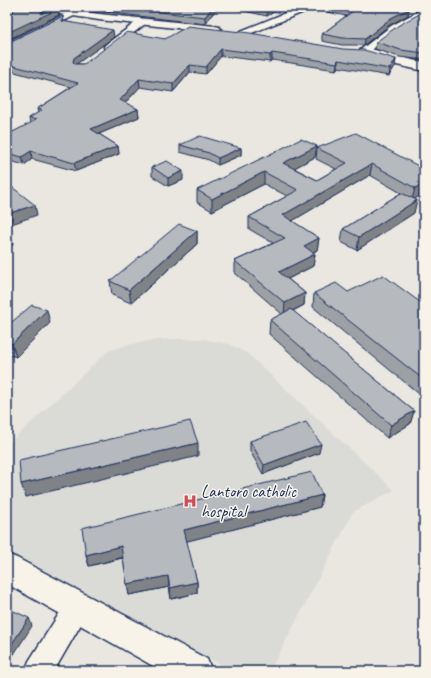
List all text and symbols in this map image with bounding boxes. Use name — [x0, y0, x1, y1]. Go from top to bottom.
place label: Lantoro catholic hospital — [201, 481, 297, 522]
hospital icon: Lantoro catholic hospital — [182, 493, 198, 509]

